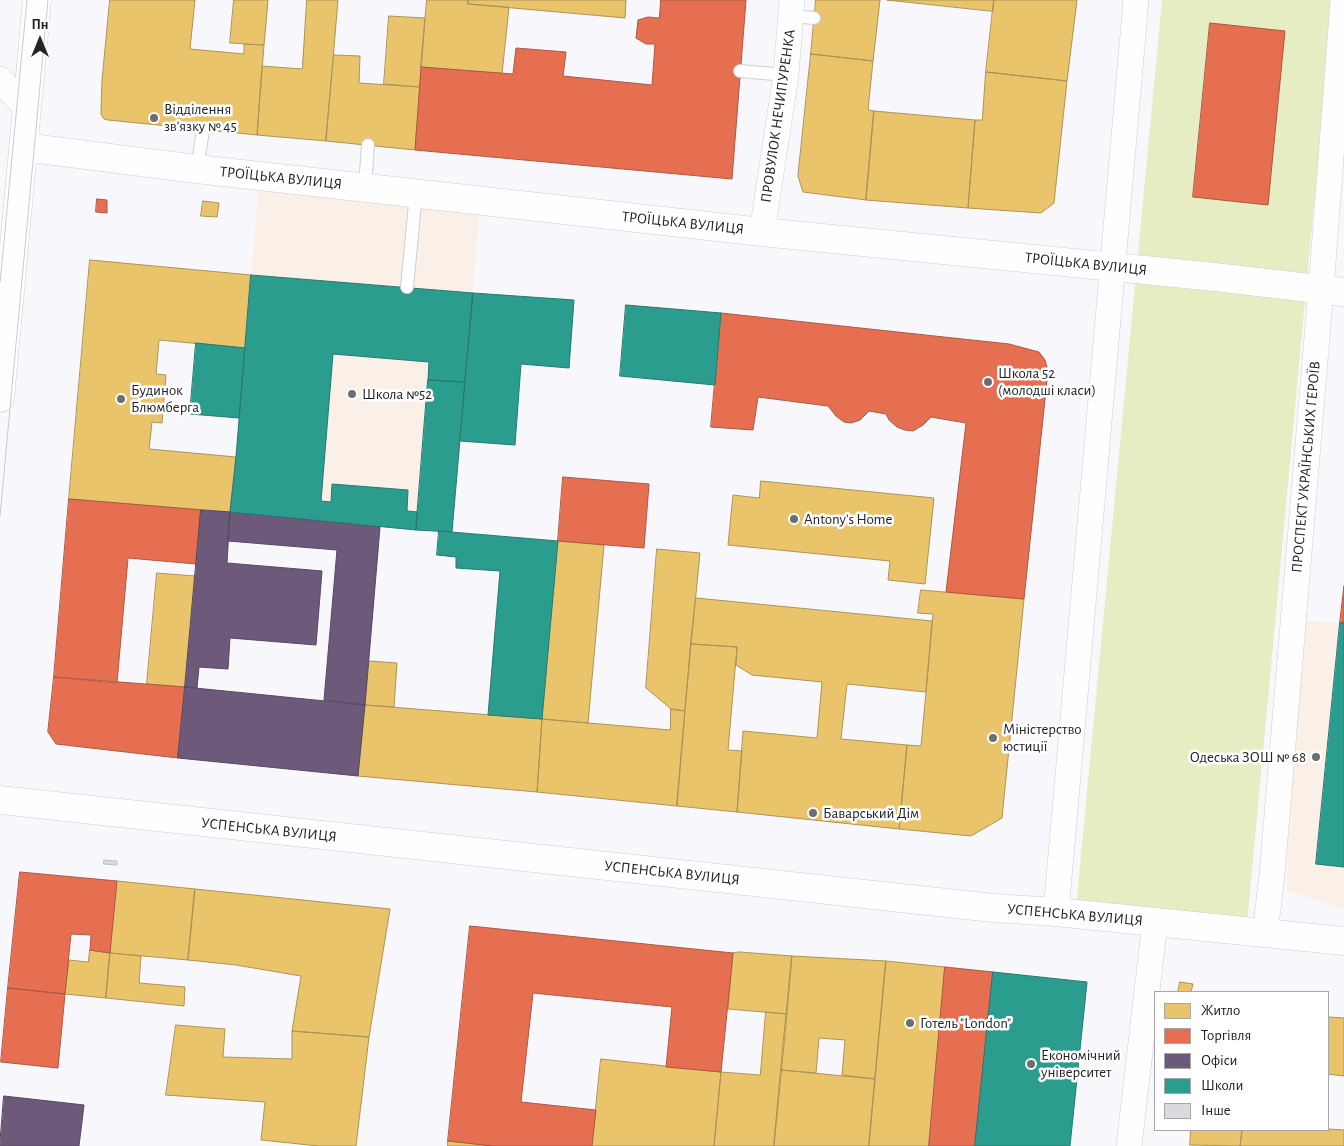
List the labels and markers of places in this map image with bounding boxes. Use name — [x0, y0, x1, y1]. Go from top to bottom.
place label: Відділення зв'язку № 45 — [164, 100, 237, 135]
marker: Відділення зв'язку № 45 — [148, 112, 160, 124]
place label: Школа 52 (молодші класи) — [998, 364, 1096, 399]
marker: Школа 52 (молодші класи) — [982, 376, 994, 388]
place label: Будинок Блюмберга — [131, 381, 199, 416]
place label: Школа №52 — [362, 385, 432, 403]
marker: Школа №52 — [346, 388, 358, 400]
marker: Будинок Блюмберга — [115, 393, 127, 405]
place label: Antony's Home — [804, 510, 893, 528]
marker: Antony's Home — [788, 513, 800, 525]
place label: Міністерство юстиції — [1003, 720, 1082, 755]
marker: Міністерство юстиції — [987, 732, 999, 744]
place label: Одеська ЗОШ № 68 — [1190, 748, 1306, 766]
marker: Одеська ЗОШ № 68 — [1310, 751, 1322, 763]
place label: Баварський Дім — [823, 804, 919, 822]
marker: Баварський Дім — [807, 807, 819, 819]
place label: Готель "London" — [920, 1014, 1011, 1032]
marker: Готель "London" — [904, 1017, 916, 1029]
place label: Економічний університет — [1041, 1046, 1121, 1081]
marker: Економічний університет — [1025, 1058, 1037, 1070]

